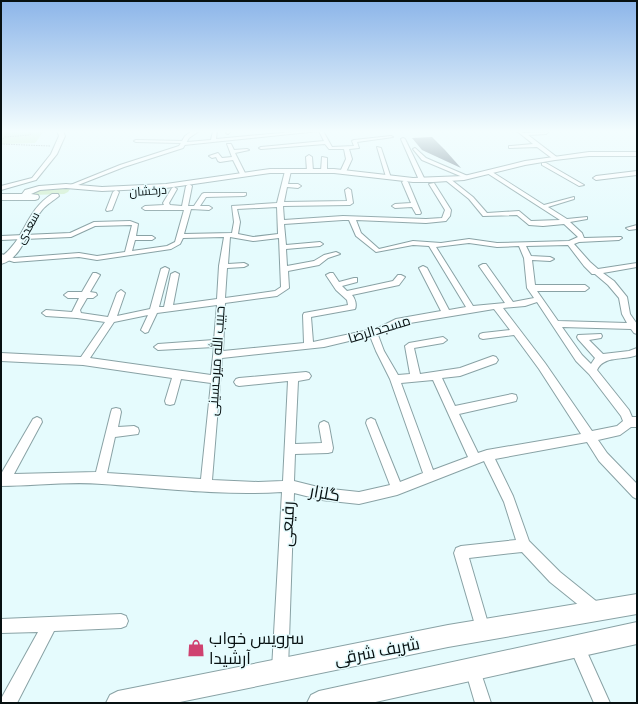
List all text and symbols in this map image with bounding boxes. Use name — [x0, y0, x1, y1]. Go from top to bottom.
street label: درخشان — [129, 183, 168, 201]
street label: سعدی — [13, 209, 44, 248]
street label: حبیب الله میرحسینی — [203, 305, 230, 417]
street label: مسجدالرضا — [346, 313, 413, 348]
street label: گلزار — [307, 481, 342, 508]
street label: رفیعی — [277, 501, 301, 547]
place label: سرویس خواب آرشیدا — [209, 629, 304, 671]
street label: شریف شرقی — [333, 634, 422, 672]
shop icon: سرویس خواب آرشیدا — [186, 638, 206, 658]

